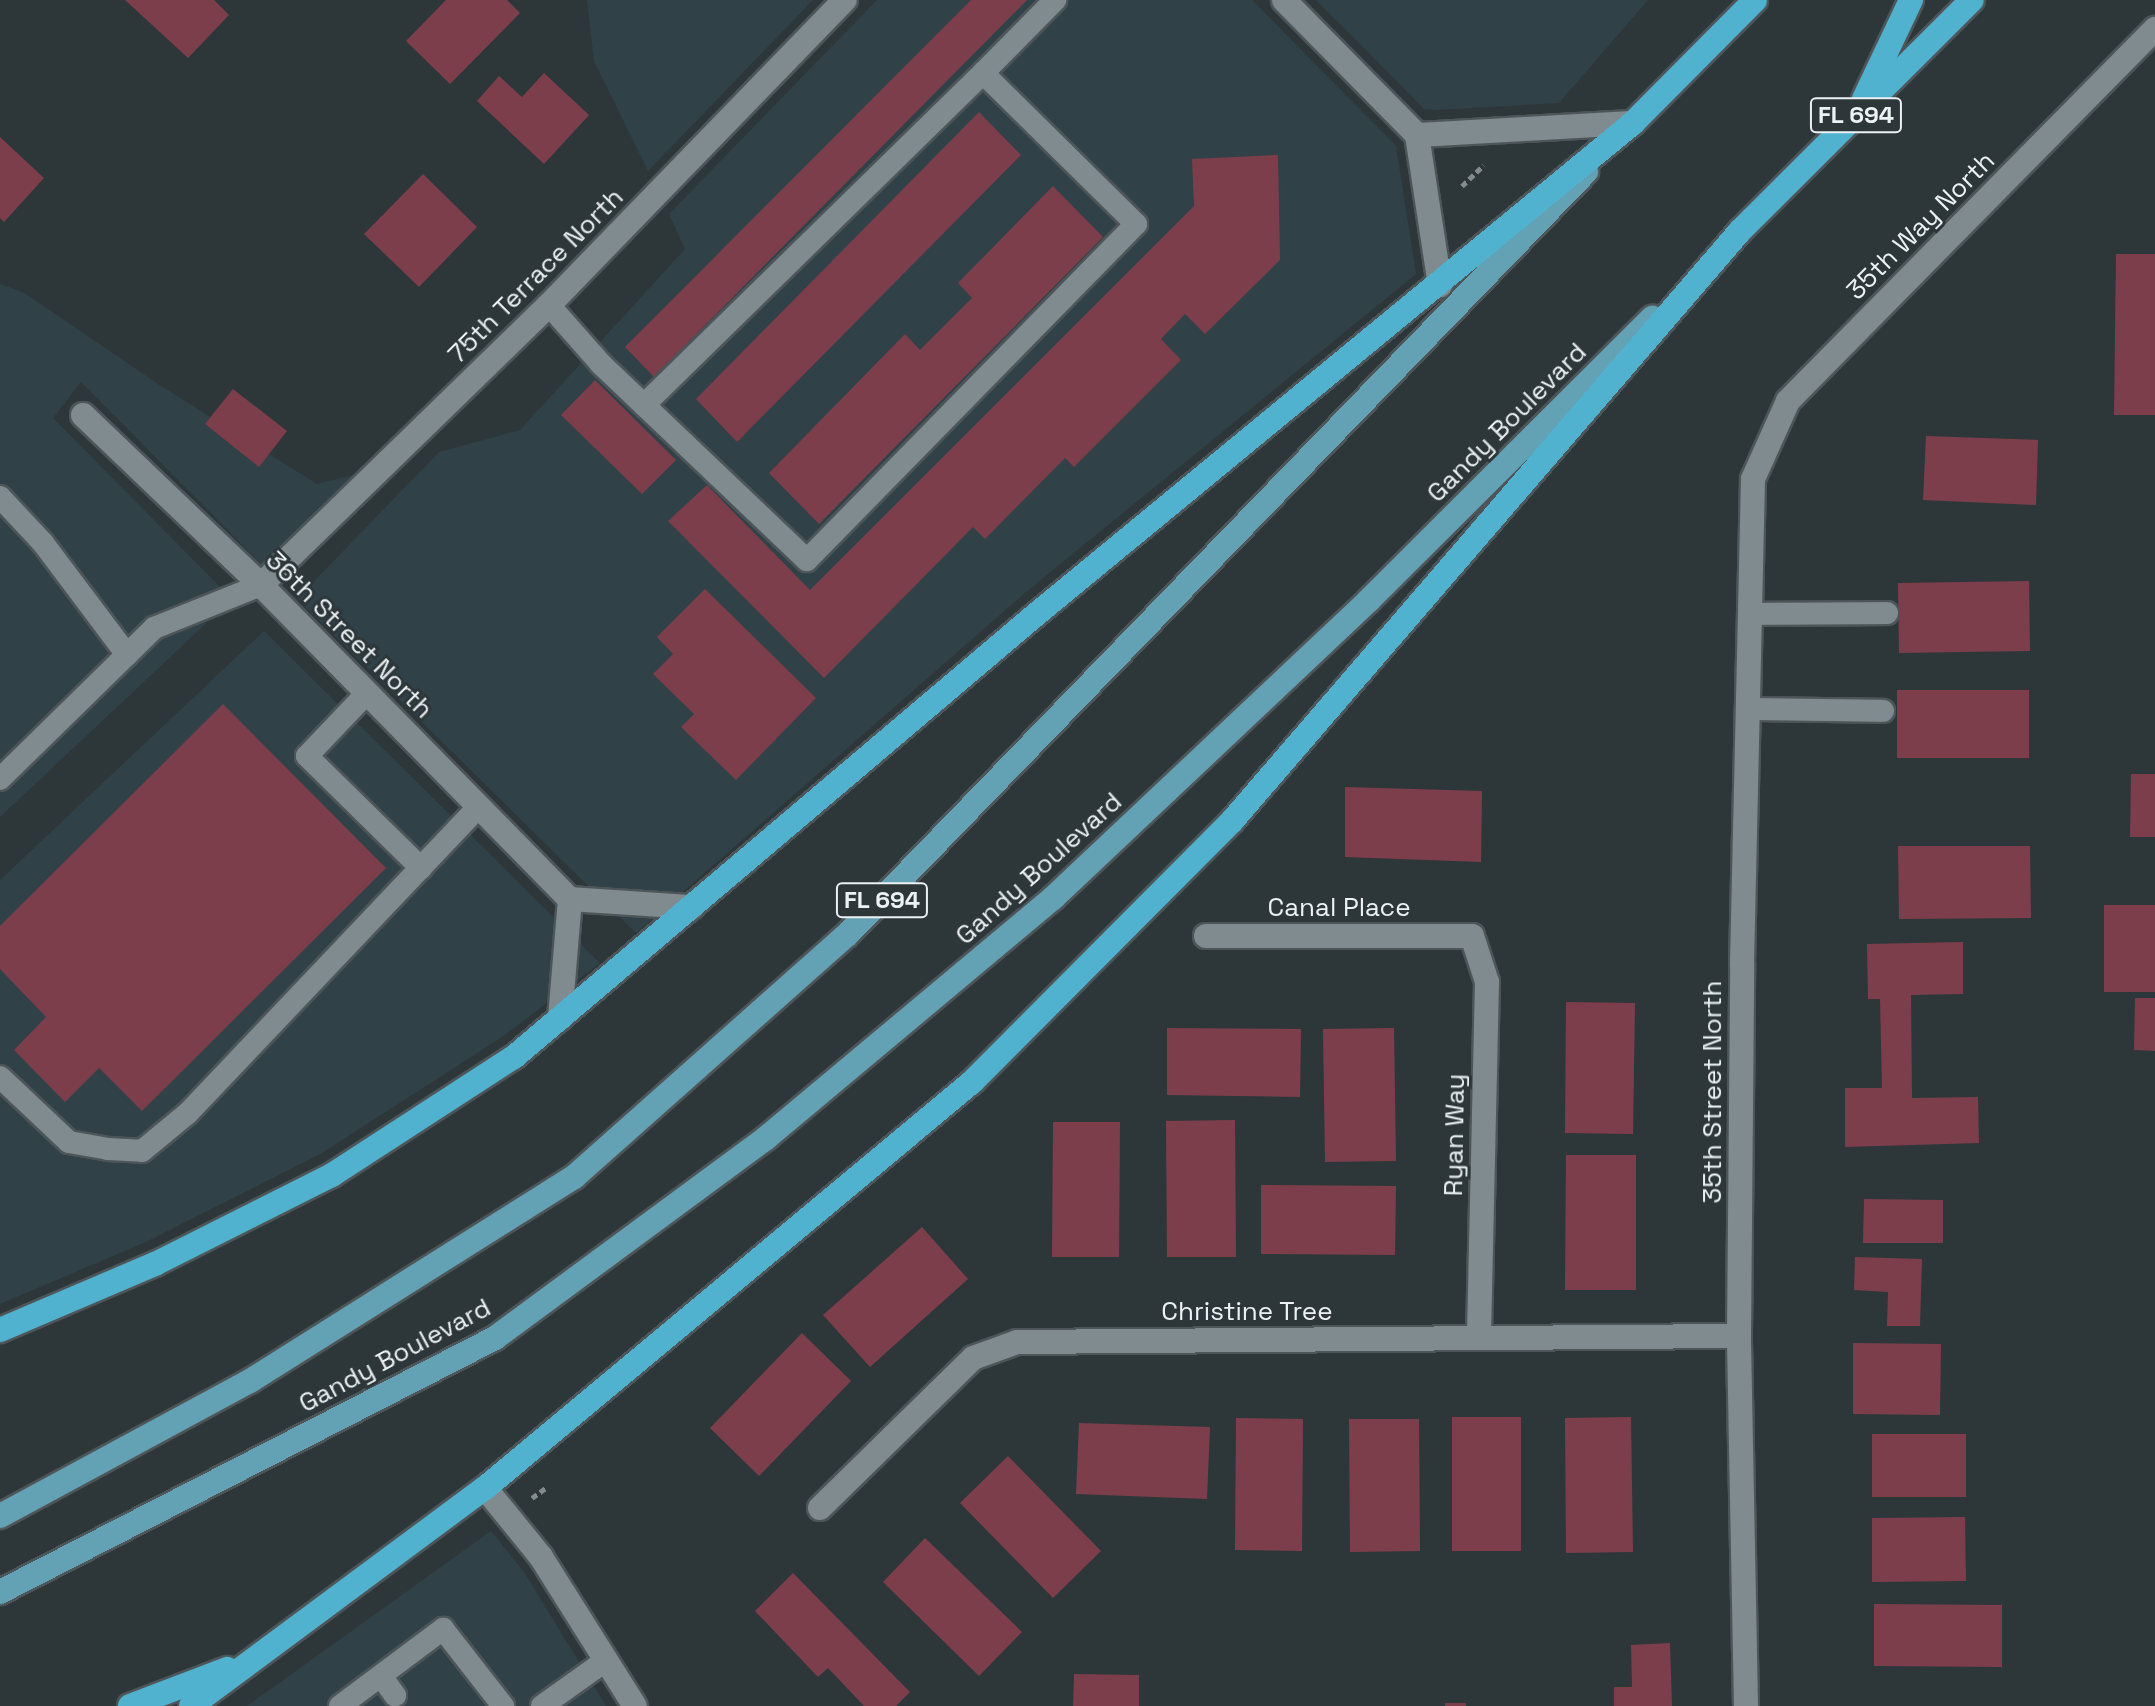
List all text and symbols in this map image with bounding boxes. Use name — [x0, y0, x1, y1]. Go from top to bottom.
road number: FL 694 — [1808, 95, 1904, 135]
street label: 35th Way North — [1840, 145, 2002, 307]
street label: 75th Terrace North — [442, 182, 630, 370]
street label: Gandy Boulevard — [1421, 337, 1593, 509]
street label: 36th Street North — [259, 545, 439, 725]
street label: Gandy Boulevard — [950, 786, 1128, 952]
road number: FL 694 — [834, 880, 930, 920]
street label: Canal Place — [1267, 892, 1411, 924]
street label: 35th Street North — [1697, 980, 1729, 1204]
street label: Ryan Way — [1438, 1073, 1472, 1197]
street label: Gandy Boulevard — [294, 1292, 496, 1420]
street label: Christine Tree — [1161, 1296, 1333, 1328]

